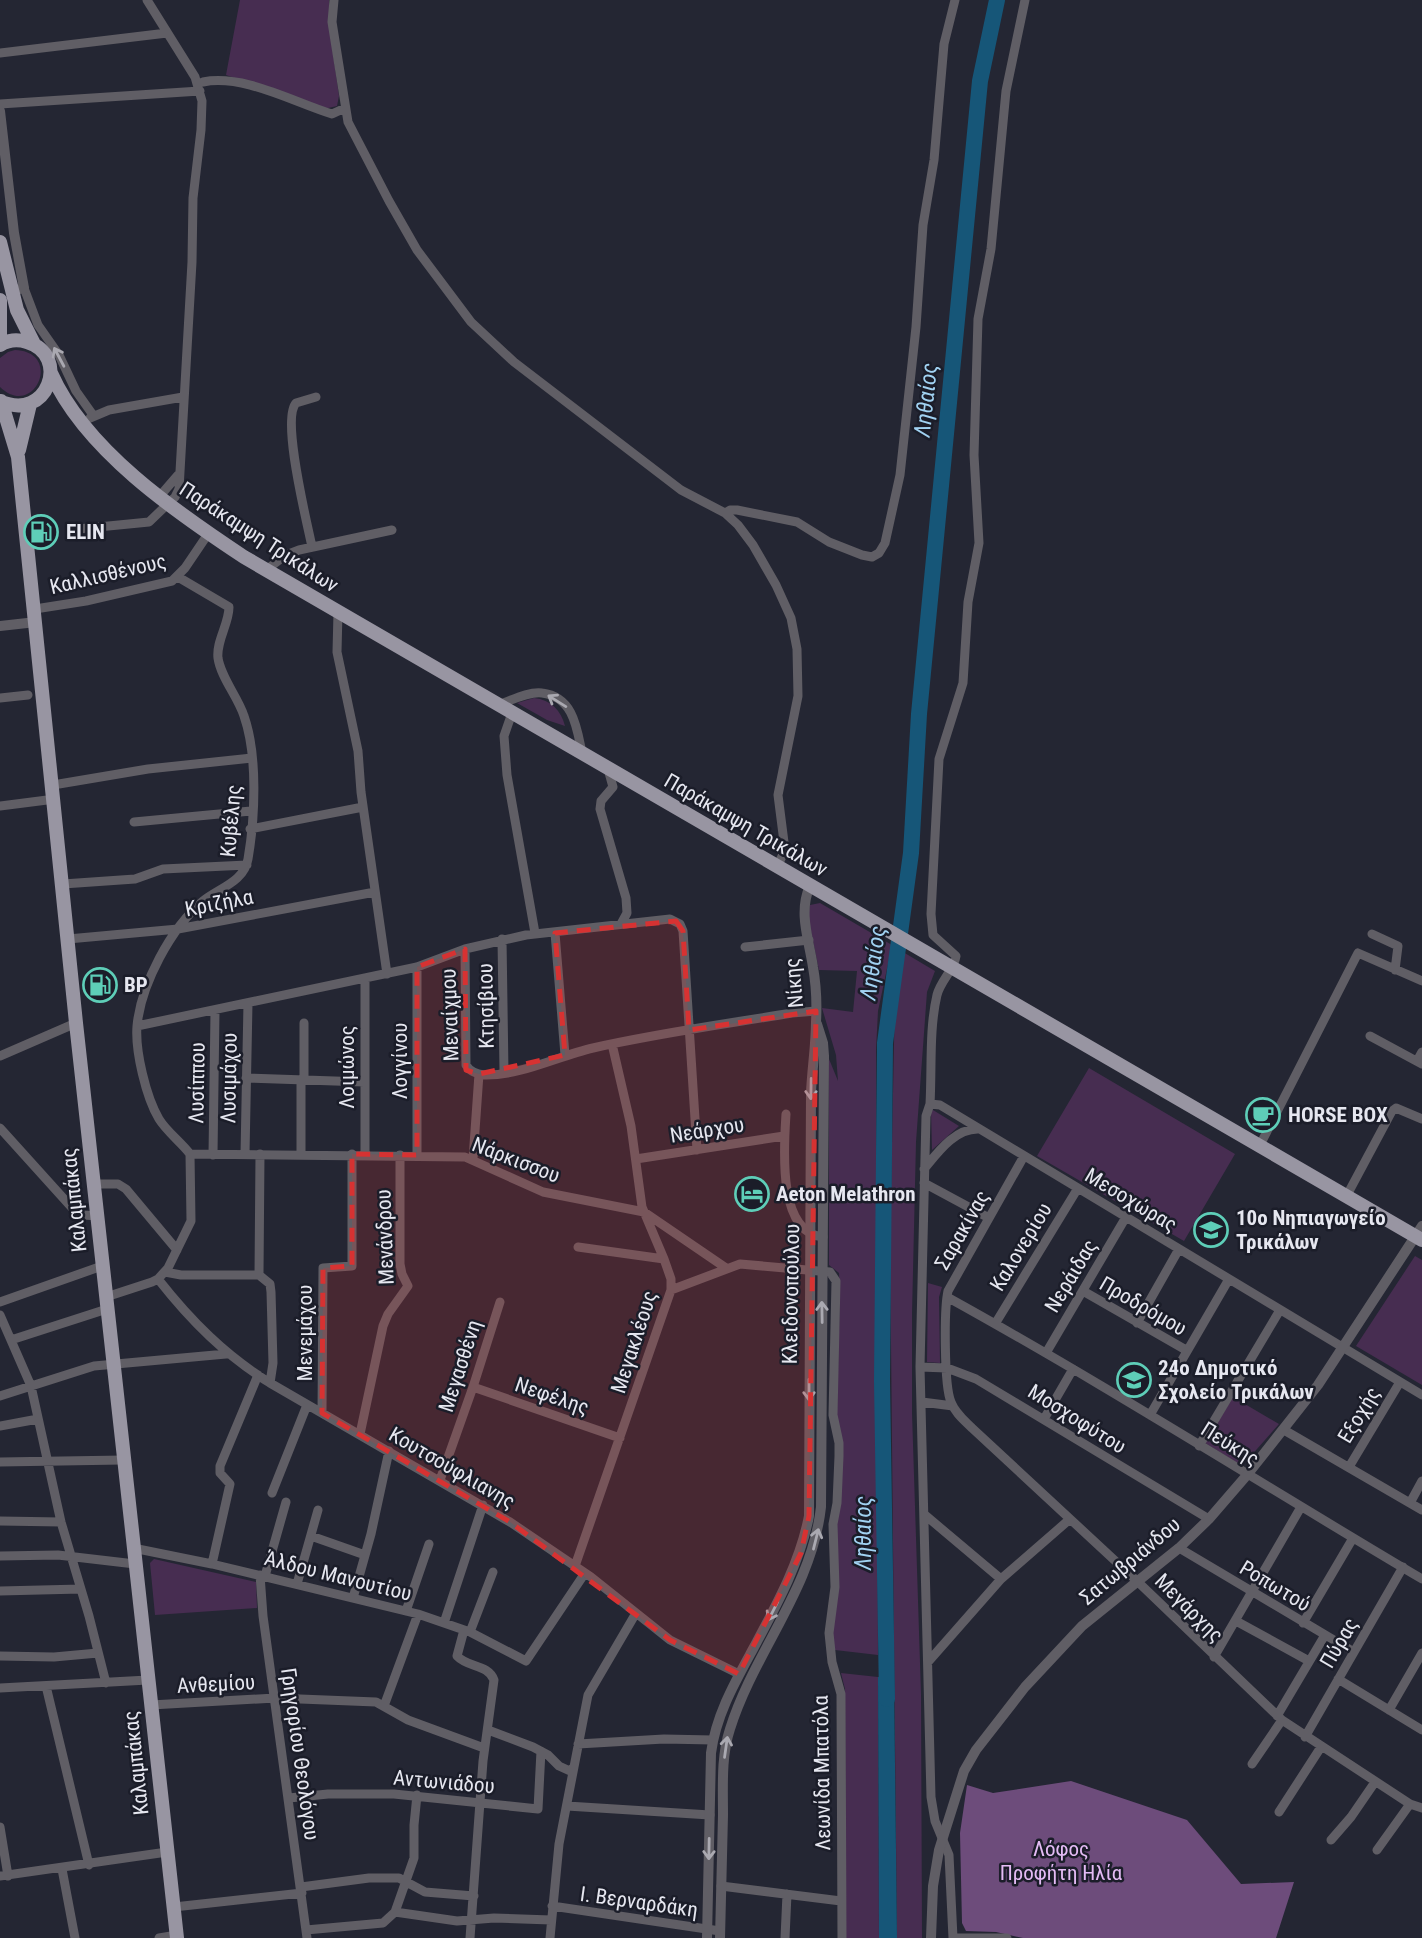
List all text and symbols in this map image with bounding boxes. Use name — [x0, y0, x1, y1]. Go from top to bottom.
one-way arrow — [52, 347, 66, 368]
water label: Ληθαίος — [909, 362, 943, 439]
street label: Παράκαμψη Τρικάλων — [175, 477, 343, 597]
fuel station icon: ELIN — [22, 513, 60, 551]
place label: ELIN — [66, 520, 105, 544]
street label: Καλλισθένους — [48, 549, 168, 599]
one-way arrow — [547, 693, 567, 707]
street label: Παράκαμψη Τρικάλων — [660, 768, 832, 882]
street label: Κυβέλης — [216, 784, 246, 858]
street label: Κριζήλα — [183, 885, 256, 921]
water label: Ληθαίος — [854, 924, 892, 1003]
street label: Νίκης — [780, 957, 808, 1009]
street label: Κτησίβιου — [473, 963, 499, 1049]
fuel station icon: BP — [81, 966, 119, 1004]
street label: Μεναίχμου — [436, 968, 464, 1062]
place label: BP — [124, 973, 148, 997]
street label: Λογγίνου — [388, 1023, 412, 1099]
street label: Λοιμώνος — [335, 1025, 359, 1109]
street label: Λυσιμάχου — [216, 1032, 242, 1124]
street label: Λυσίππου — [184, 1042, 210, 1124]
one-way arrow — [804, 1078, 818, 1101]
cafe icon: HORSE BOX — [1244, 1096, 1282, 1134]
place label: HORSE BOX — [1288, 1103, 1388, 1127]
street label: Νεάρχου — [668, 1112, 746, 1148]
street label: Νάρκισσου — [469, 1132, 563, 1188]
street label: Καλαμπάκας — [57, 1147, 91, 1253]
street label: Μεσοχώρας — [1081, 1163, 1181, 1237]
hotel icon: Aeton Melathron — [733, 1175, 771, 1213]
place label: Aeton Melathron — [776, 1182, 916, 1206]
street label: Σαρακίνας — [930, 1186, 994, 1274]
street label: Μενάνδρου — [371, 1189, 399, 1285]
street label: Καλονερίου — [985, 1199, 1057, 1295]
place label: 10ο Νηπιαγωγείο Τρικάλων — [1236, 1206, 1386, 1254]
school or university icon: 10ο Νηπιαγωγείο Τρικάλων — [1192, 1211, 1230, 1249]
street label: Κλειδονοπούλου — [778, 1224, 804, 1364]
street label: Νεράιδας — [1040, 1235, 1102, 1317]
street label: Προδρόμου — [1095, 1271, 1191, 1341]
street label: Μενεμάχου — [293, 1285, 317, 1381]
street label: Μεγακλέους — [606, 1288, 662, 1396]
one-way arrow — [816, 1301, 829, 1324]
street label: Μεγασθένη — [434, 1317, 486, 1415]
place label: 24ο Δημοτικό Σχολείο Τρικάλων — [1158, 1356, 1314, 1404]
school or university icon: 24ο Δημοτικό Σχολείο Τρικάλων — [1115, 1361, 1153, 1399]
street label: Νεφέλης — [512, 1372, 592, 1420]
one-way arrow — [802, 1379, 816, 1402]
street label: Μοσχοφύτου — [1024, 1379, 1130, 1459]
street label: Εξοχής — [1333, 1383, 1385, 1447]
street label: Πεύκης — [1197, 1417, 1263, 1471]
street label: Κουτσούφλιανης — [385, 1422, 519, 1514]
water label: Ληθαίος — [850, 1496, 877, 1571]
street label: Σατωβριάνδου — [1075, 1512, 1185, 1610]
one-way arrow — [810, 1528, 823, 1551]
street label: Άλδου Μανουτίου — [262, 1546, 414, 1606]
street label: Ροπωτού — [1235, 1556, 1315, 1616]
street label: Μεγάρχης — [1150, 1569, 1228, 1647]
one-way arrow — [765, 1600, 779, 1621]
street label: Πύρας — [1315, 1614, 1363, 1672]
street label: Γρηγορίου Θεολόγου — [276, 1666, 324, 1842]
street label: Ανθεμίου — [176, 1670, 256, 1698]
street label: Λεωνίδα Μπατόλα — [809, 1694, 835, 1851]
street label: Καλαμπάκας — [119, 1710, 153, 1816]
one-way arrow — [720, 1737, 733, 1759]
street label: Αντωνιάδου — [392, 1766, 496, 1798]
one-way arrow — [702, 1837, 716, 1860]
park label: Λόφος Προφήτη Ηλία — [1000, 1837, 1123, 1885]
street label: Ι. Βερναρδάκη — [579, 1882, 699, 1922]

